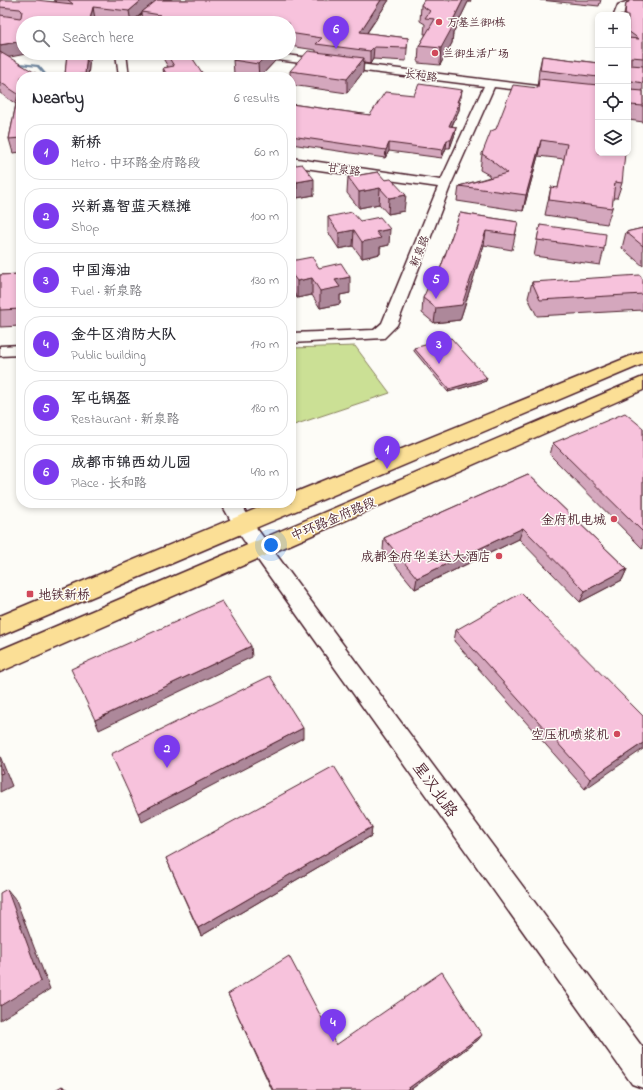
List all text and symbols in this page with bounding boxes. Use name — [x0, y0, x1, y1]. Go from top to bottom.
map controls — [595, 12, 631, 156]
button: + — [595, 12, 631, 48]
place label: 万基兰御1栋 — [447, 15, 506, 31]
search box — [16, 16, 296, 60]
pin: 6 — [323, 16, 349, 49]
marker: 万基兰御1栋 — [434, 17, 444, 27]
icon: search — [30, 27, 52, 49]
text: Search here — [62, 27, 134, 49]
place label: 兰御生活广场 — [443, 46, 509, 62]
marker: 兰御生活广场 — [430, 48, 440, 58]
button: − — [595, 48, 631, 84]
street label: 长和路 — [404, 66, 438, 86]
button: locate — [595, 84, 631, 120]
text: Nearby — [32, 86, 84, 111]
text: 6 results — [234, 89, 280, 108]
button: layers — [595, 120, 631, 156]
text: 新桥 — [71, 132, 101, 154]
text: 1 — [44, 143, 48, 162]
text: 60 m — [254, 143, 279, 162]
text: Metro · 中环路金府路段 — [71, 154, 200, 173]
street label: 甘泉路 — [326, 160, 361, 180]
text: 兴新嘉智蓝天糕摊 — [71, 196, 191, 218]
text: 2 — [43, 207, 49, 226]
text: 100 m — [250, 207, 279, 226]
text: Shop — [71, 218, 99, 237]
street label: 新泉路 — [406, 233, 434, 270]
text: 中国海油 — [71, 260, 131, 282]
pin: 5 — [423, 266, 449, 299]
text: 3 — [43, 271, 49, 290]
text: 130 m — [251, 271, 279, 290]
text: Fuel · 新泉路 — [71, 282, 142, 301]
text: 金牛区消防大队 — [71, 324, 176, 346]
pin: 3 — [426, 331, 452, 364]
text: 4 — [43, 335, 49, 354]
text: 170 m — [251, 335, 279, 354]
text: Public building — [71, 346, 146, 365]
text: 军屯锅盔 — [71, 388, 131, 410]
text: 5 — [42, 399, 50, 418]
text: 180 m — [251, 399, 279, 418]
text: Restaurant · 新泉路 — [71, 410, 180, 429]
pin: 1 — [374, 436, 400, 469]
text: 成都市锦西幼儿园 — [71, 452, 191, 474]
text: 6 — [43, 463, 49, 482]
text: 490 m — [251, 463, 279, 482]
text: Place · 长和路 — [71, 474, 147, 493]
street label: 中环路金府路段 — [288, 493, 379, 546]
place label: 金府机电城 — [541, 511, 606, 530]
marker: 金府机电城 — [609, 514, 619, 524]
your location — [261, 535, 281, 555]
place label: 成都金府华美达大酒店 — [361, 548, 491, 567]
marker: 成都金府华美达大酒店 — [494, 551, 504, 561]
place label: 地铁新桥 — [38, 586, 90, 605]
marker: 地铁新桥 — [25, 589, 35, 599]
place label: 空压机喷浆机 — [531, 726, 609, 745]
marker: 空压机喷浆机 — [612, 729, 622, 739]
pin: 2 — [154, 735, 180, 768]
street label: 星汉北路 — [406, 757, 463, 823]
pin: 4 — [320, 1009, 346, 1042]

